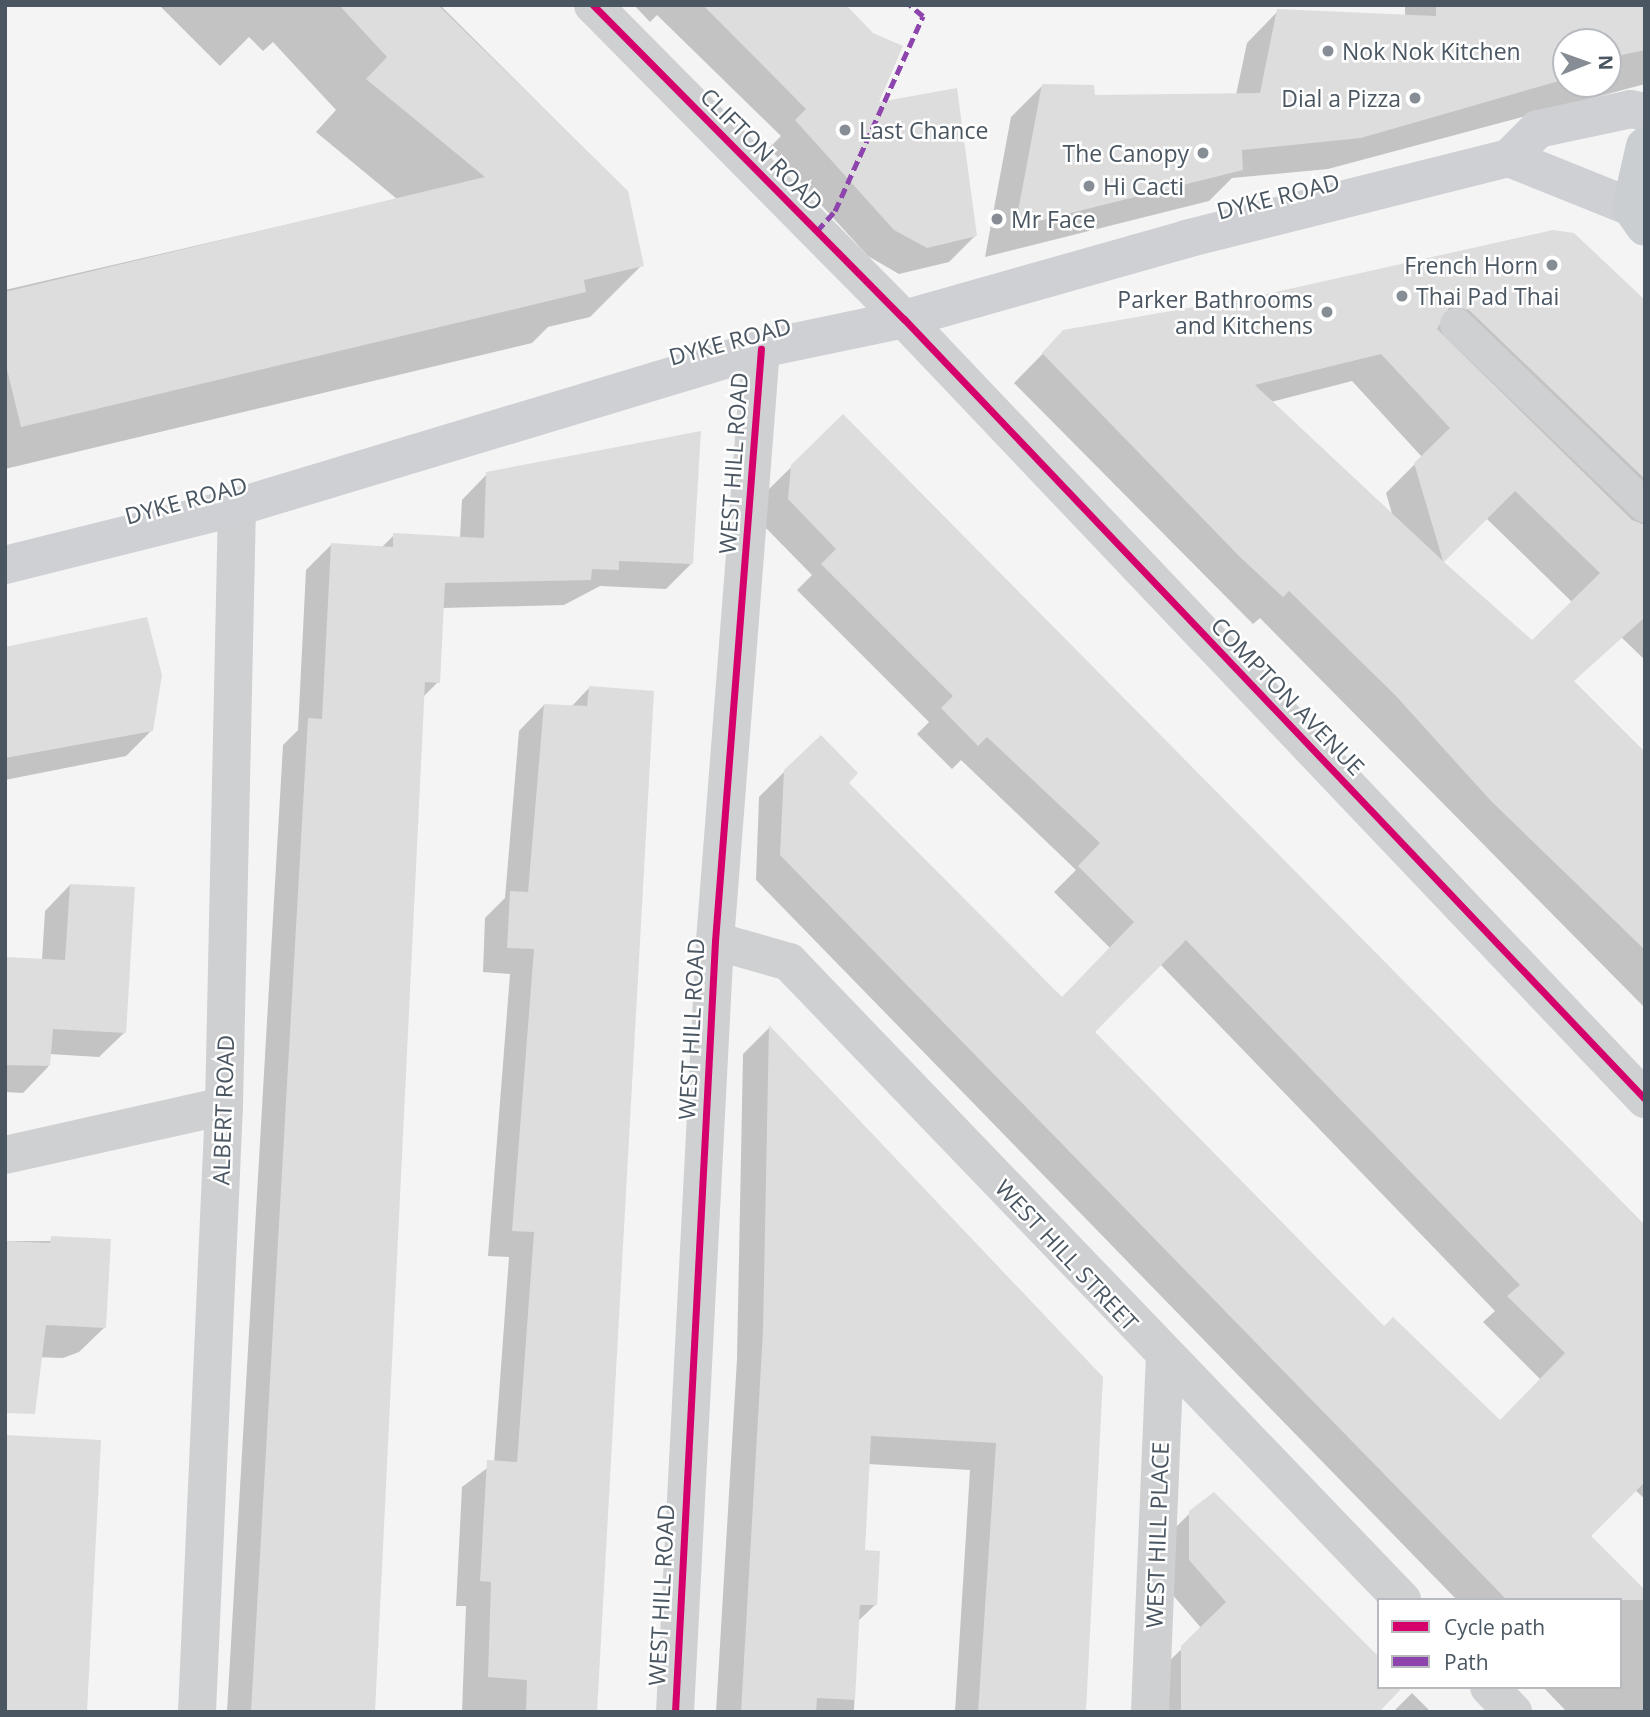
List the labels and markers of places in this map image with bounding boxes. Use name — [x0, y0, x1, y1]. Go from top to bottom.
place label: Nok Nok Kitchen — [1342, 37, 1521, 65]
marker: Nok Nok Kitchen — [1320, 43, 1336, 59]
place label: Dial a Pizza — [1281, 84, 1401, 112]
marker: Dial a Pizza — [1407, 90, 1423, 106]
place label: Last Chance — [859, 116, 988, 144]
marker: Last Chance — [837, 122, 853, 138]
place label: The Canopy — [1063, 139, 1189, 167]
marker: The Canopy — [1195, 145, 1211, 161]
place label: Hi Cacti — [1103, 172, 1184, 200]
marker: Hi Cacti — [1081, 178, 1097, 194]
place label: Mr Face — [1011, 205, 1096, 233]
marker: Mr Face — [989, 211, 1005, 227]
place label: French Horn — [1404, 251, 1538, 279]
marker: French Horn — [1544, 257, 1560, 273]
place label: Thai Pad Thai — [1416, 282, 1559, 310]
place label: Parker Bathrooms and Kitchens — [1117, 285, 1313, 339]
marker: Thai Pad Thai — [1394, 288, 1410, 304]
marker: Parker Bathrooms and Kitchens — [1319, 304, 1335, 320]

